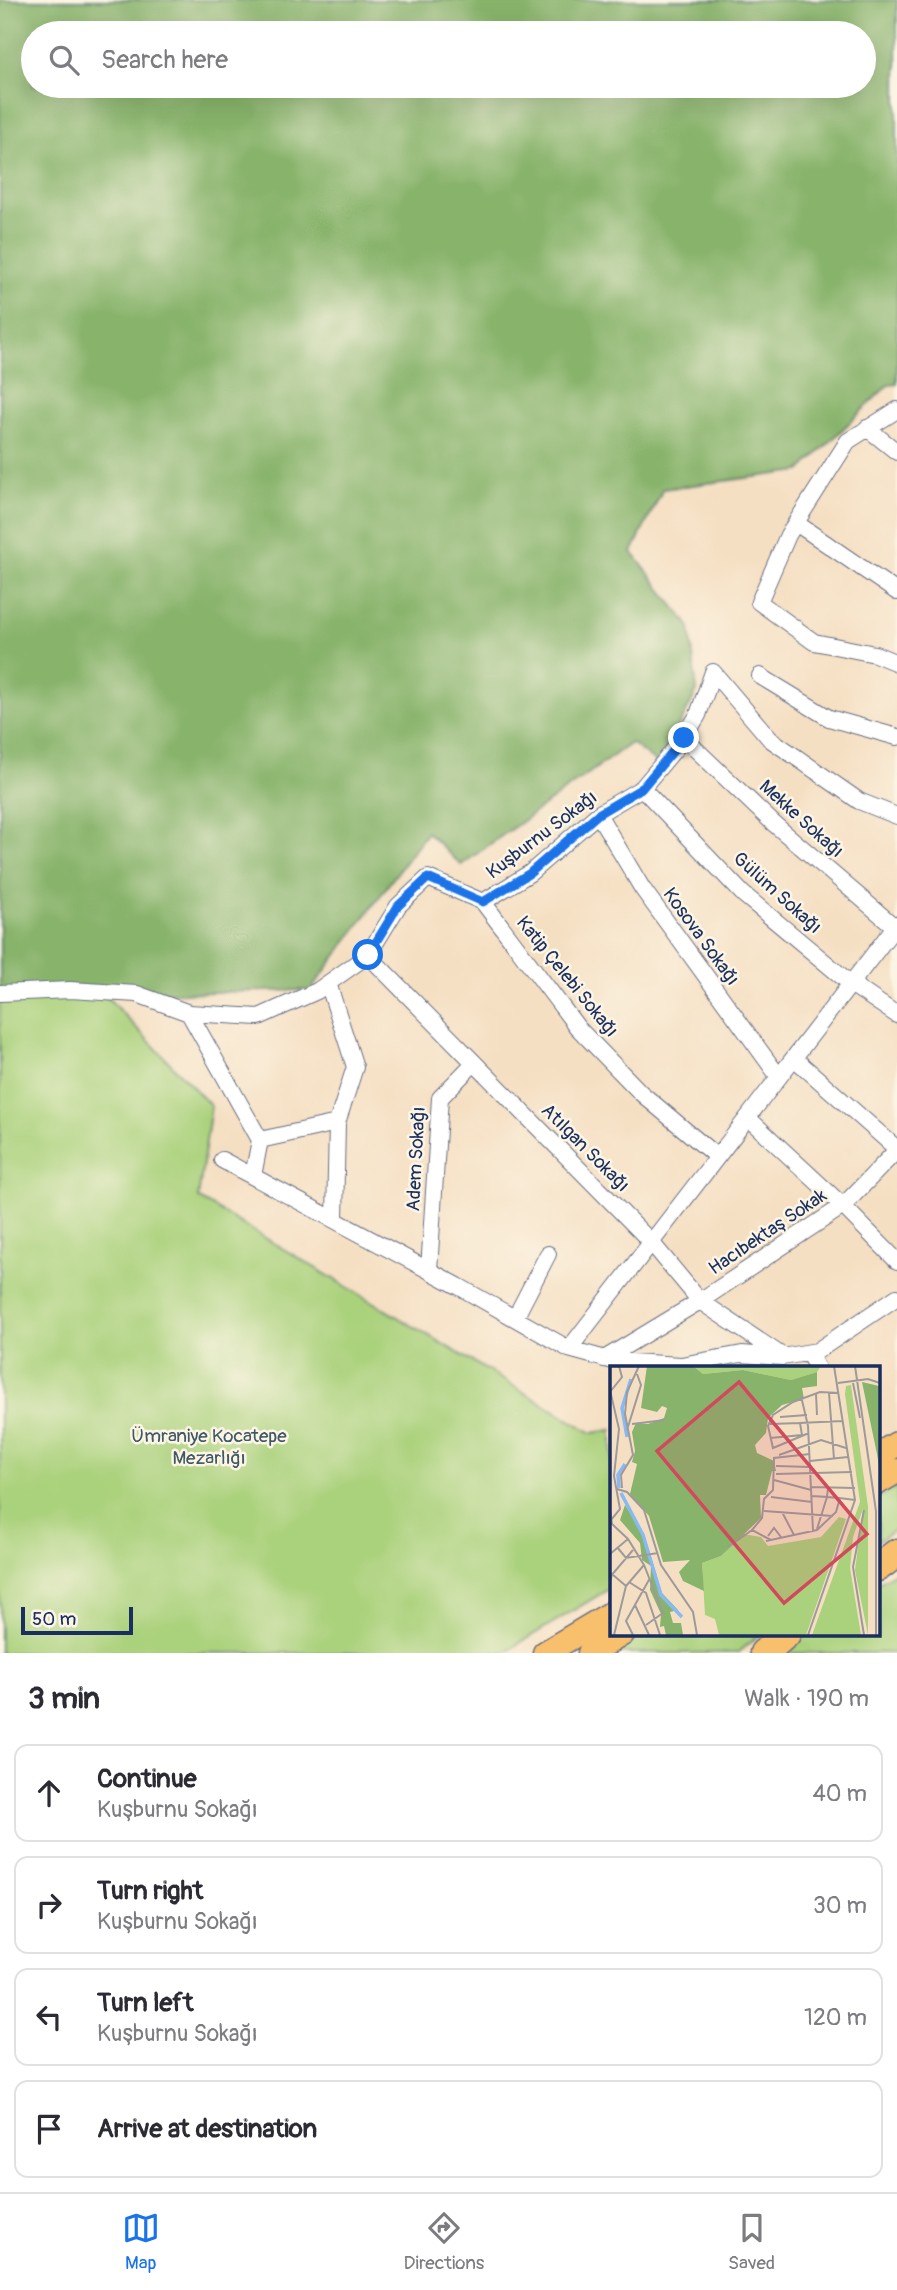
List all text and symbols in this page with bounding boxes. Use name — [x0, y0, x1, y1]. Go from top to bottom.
search box — [21, 21, 876, 98]
icon: search — [45, 41, 83, 79]
text: Search here — [101, 44, 228, 76]
route end — [668, 722, 699, 753]
street label: Mekke Sokağı — [754, 775, 849, 863]
street label: Kuşburnu Sokağı — [481, 785, 602, 884]
street label: Gülüm Sokağı — [728, 847, 827, 939]
street label: Kosova Sokağı — [658, 883, 745, 990]
street label: Katip Çelebi Sokağı — [511, 911, 623, 1042]
route start — [352, 939, 383, 970]
street label: Atılgan Sokağı — [536, 1098, 635, 1197]
street label: Adem Sokağı — [401, 1106, 431, 1212]
street label: Hacıbektaş Sokak — [704, 1183, 831, 1280]
inset map — [610, 1366, 880, 1636]
park label: Ümraniye Kocatepe Mezarlığı — [131, 1424, 287, 1470]
scale bar — [21, 1604, 133, 1636]
text: 50 m — [32, 1607, 76, 1631]
text: 3 min — [28, 1680, 100, 1717]
text: Walk · 190 m — [744, 1684, 869, 1713]
text: Continue — [97, 1763, 197, 1795]
icon: ahead — [30, 1774, 68, 1812]
text: 40 m — [813, 1779, 867, 1808]
text: Kuşburnu Sokağı — [97, 1795, 258, 1824]
text: Turn right — [97, 1875, 203, 1907]
icon: right — [30, 1886, 68, 1924]
text: 30 m — [813, 1891, 867, 1920]
text: Kuşburnu Sokağı — [97, 1907, 258, 1936]
text: Turn left — [97, 1987, 193, 2019]
icon: left — [30, 1998, 68, 2036]
text: 120 m — [804, 2003, 867, 2032]
text: Kuşburnu Sokağı — [97, 2019, 258, 2048]
icon: arrive — [30, 2110, 68, 2148]
text: Arrive at destination — [97, 2113, 317, 2145]
tab: Map — [122, 2209, 160, 2275]
tab: Directions — [404, 2209, 484, 2275]
tab: Saved — [728, 2209, 775, 2275]

